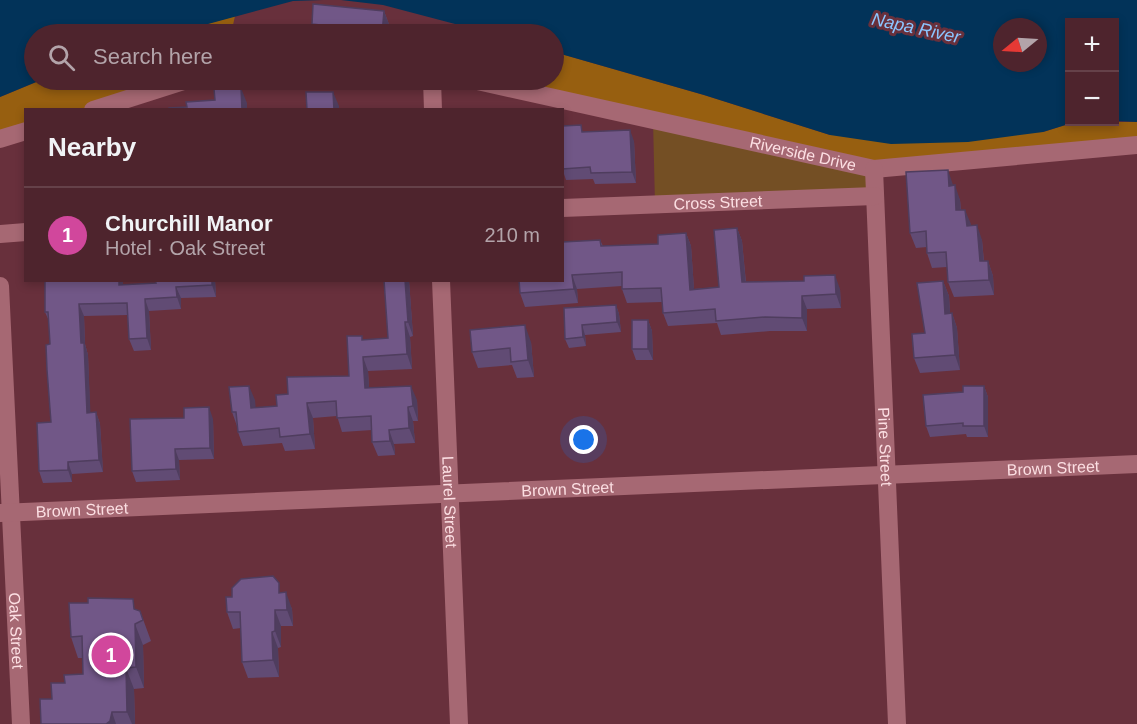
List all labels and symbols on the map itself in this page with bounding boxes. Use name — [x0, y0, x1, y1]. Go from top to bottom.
water label: Napa River — [870, 9, 963, 47]
north arrow — [993, 18, 1047, 72]
street label: Riverside Drive — [748, 134, 858, 174]
street label: Cross Street — [673, 192, 763, 213]
street label: Pine Street — [875, 407, 895, 487]
your location — [569, 425, 598, 454]
street label: Laurel Street — [439, 456, 460, 549]
street label: Brown Street — [1006, 458, 1100, 479]
street label: Brown Street — [521, 479, 615, 500]
street label: Brown Street — [35, 499, 129, 520]
street label: Oak Street — [6, 592, 26, 670]
pin: 1 — [92, 632, 130, 678]

